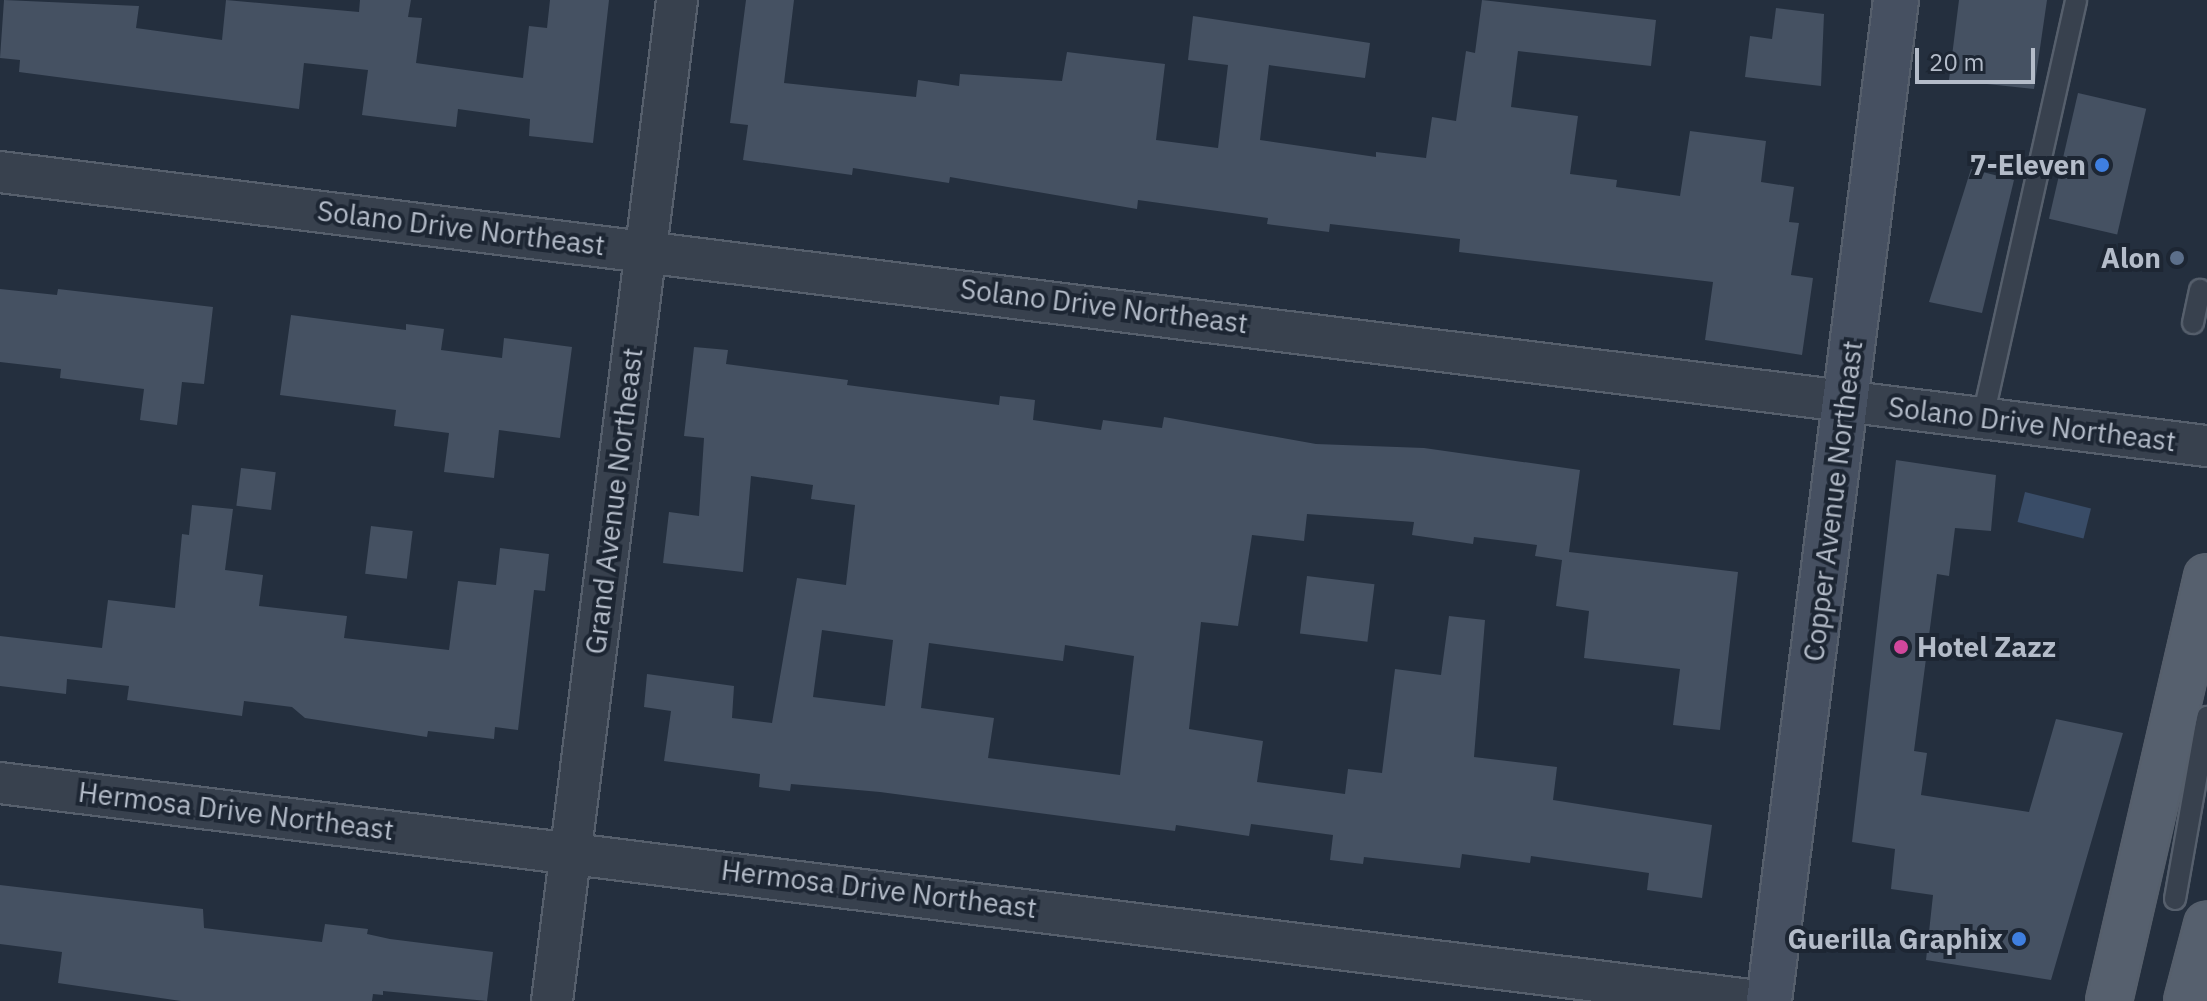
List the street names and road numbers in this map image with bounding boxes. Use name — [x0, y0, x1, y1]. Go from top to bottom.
street label: Solano Drive Northeast — [315, 194, 607, 262]
street label: Solano Drive Northeast — [958, 272, 1250, 340]
street label: Copper Avenue Northeast — [1797, 339, 1869, 663]
street label: Grand Avenue Northeast — [579, 346, 649, 656]
street label: Solano Drive Northeast — [1886, 390, 2178, 458]
street label: Hermosa Drive Northeast — [76, 775, 396, 847]
street label: Hermosa Drive Northeast — [719, 853, 1039, 925]

